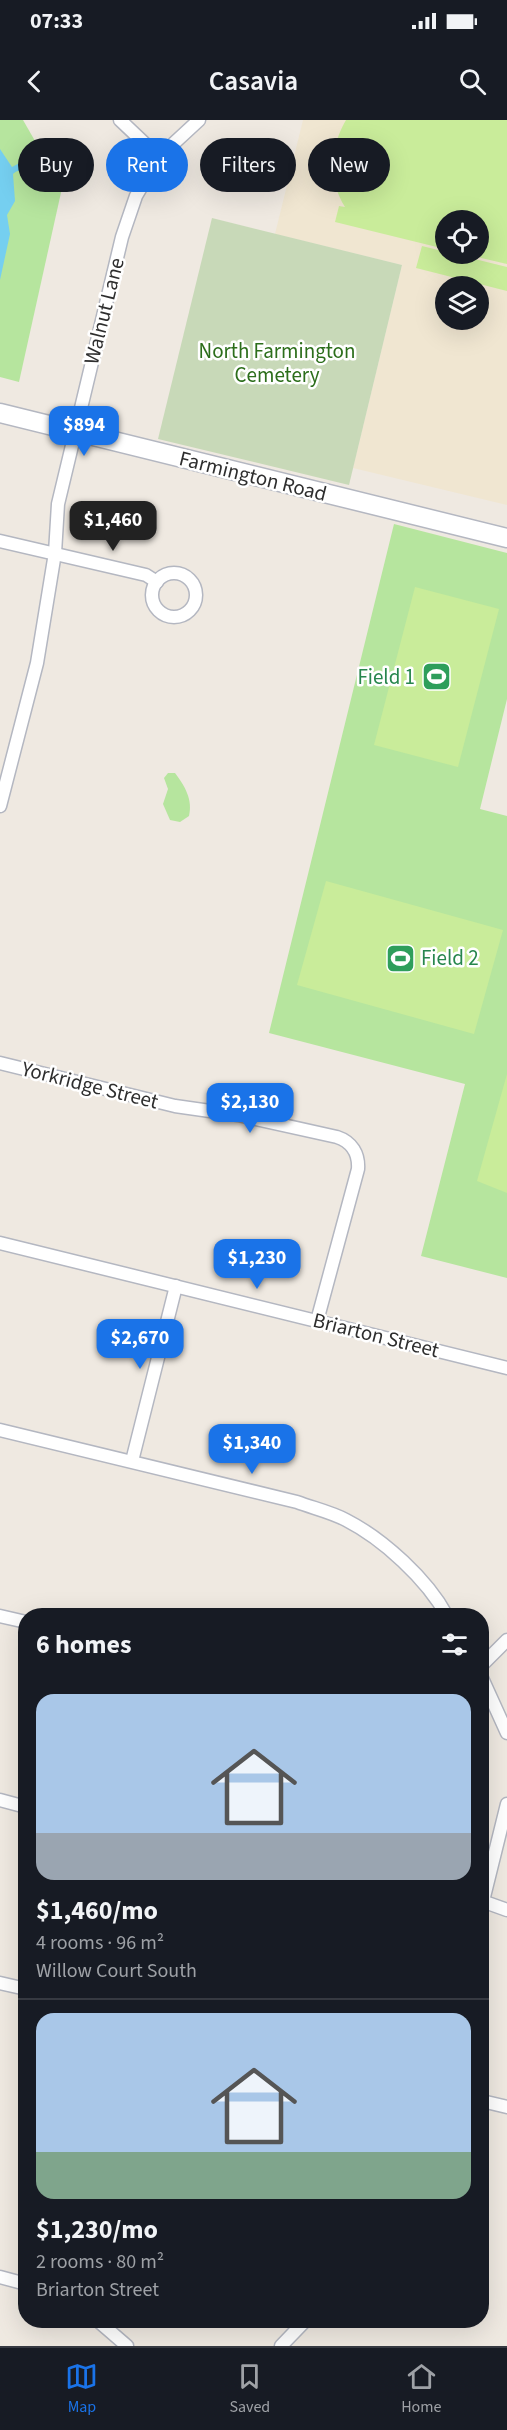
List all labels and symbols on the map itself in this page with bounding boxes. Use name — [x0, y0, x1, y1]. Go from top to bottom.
street label: Walnut Lane — [76, 254, 132, 368]
park label: North Farmington Cemetery — [199, 336, 355, 390]
pin: $894 — [48, 406, 120, 457]
street label: Farmington Road — [176, 443, 330, 509]
pin: $1,460 — [64, 501, 162, 552]
sports icon: Field 1 — [420, 661, 452, 693]
place label: Field 1 — [357, 662, 415, 692]
sports icon: Field 2 — [384, 942, 416, 974]
place label: Field 2 — [421, 943, 479, 973]
street label: Yorkridge Street — [18, 1053, 161, 1116]
pin: $2,130 — [201, 1083, 299, 1134]
pin: $1,230 — [208, 1239, 306, 1290]
street label: Briarton Street — [310, 1305, 442, 1365]
pin: $2,670 — [91, 1319, 189, 1370]
pin: $1,340 — [203, 1424, 301, 1475]

